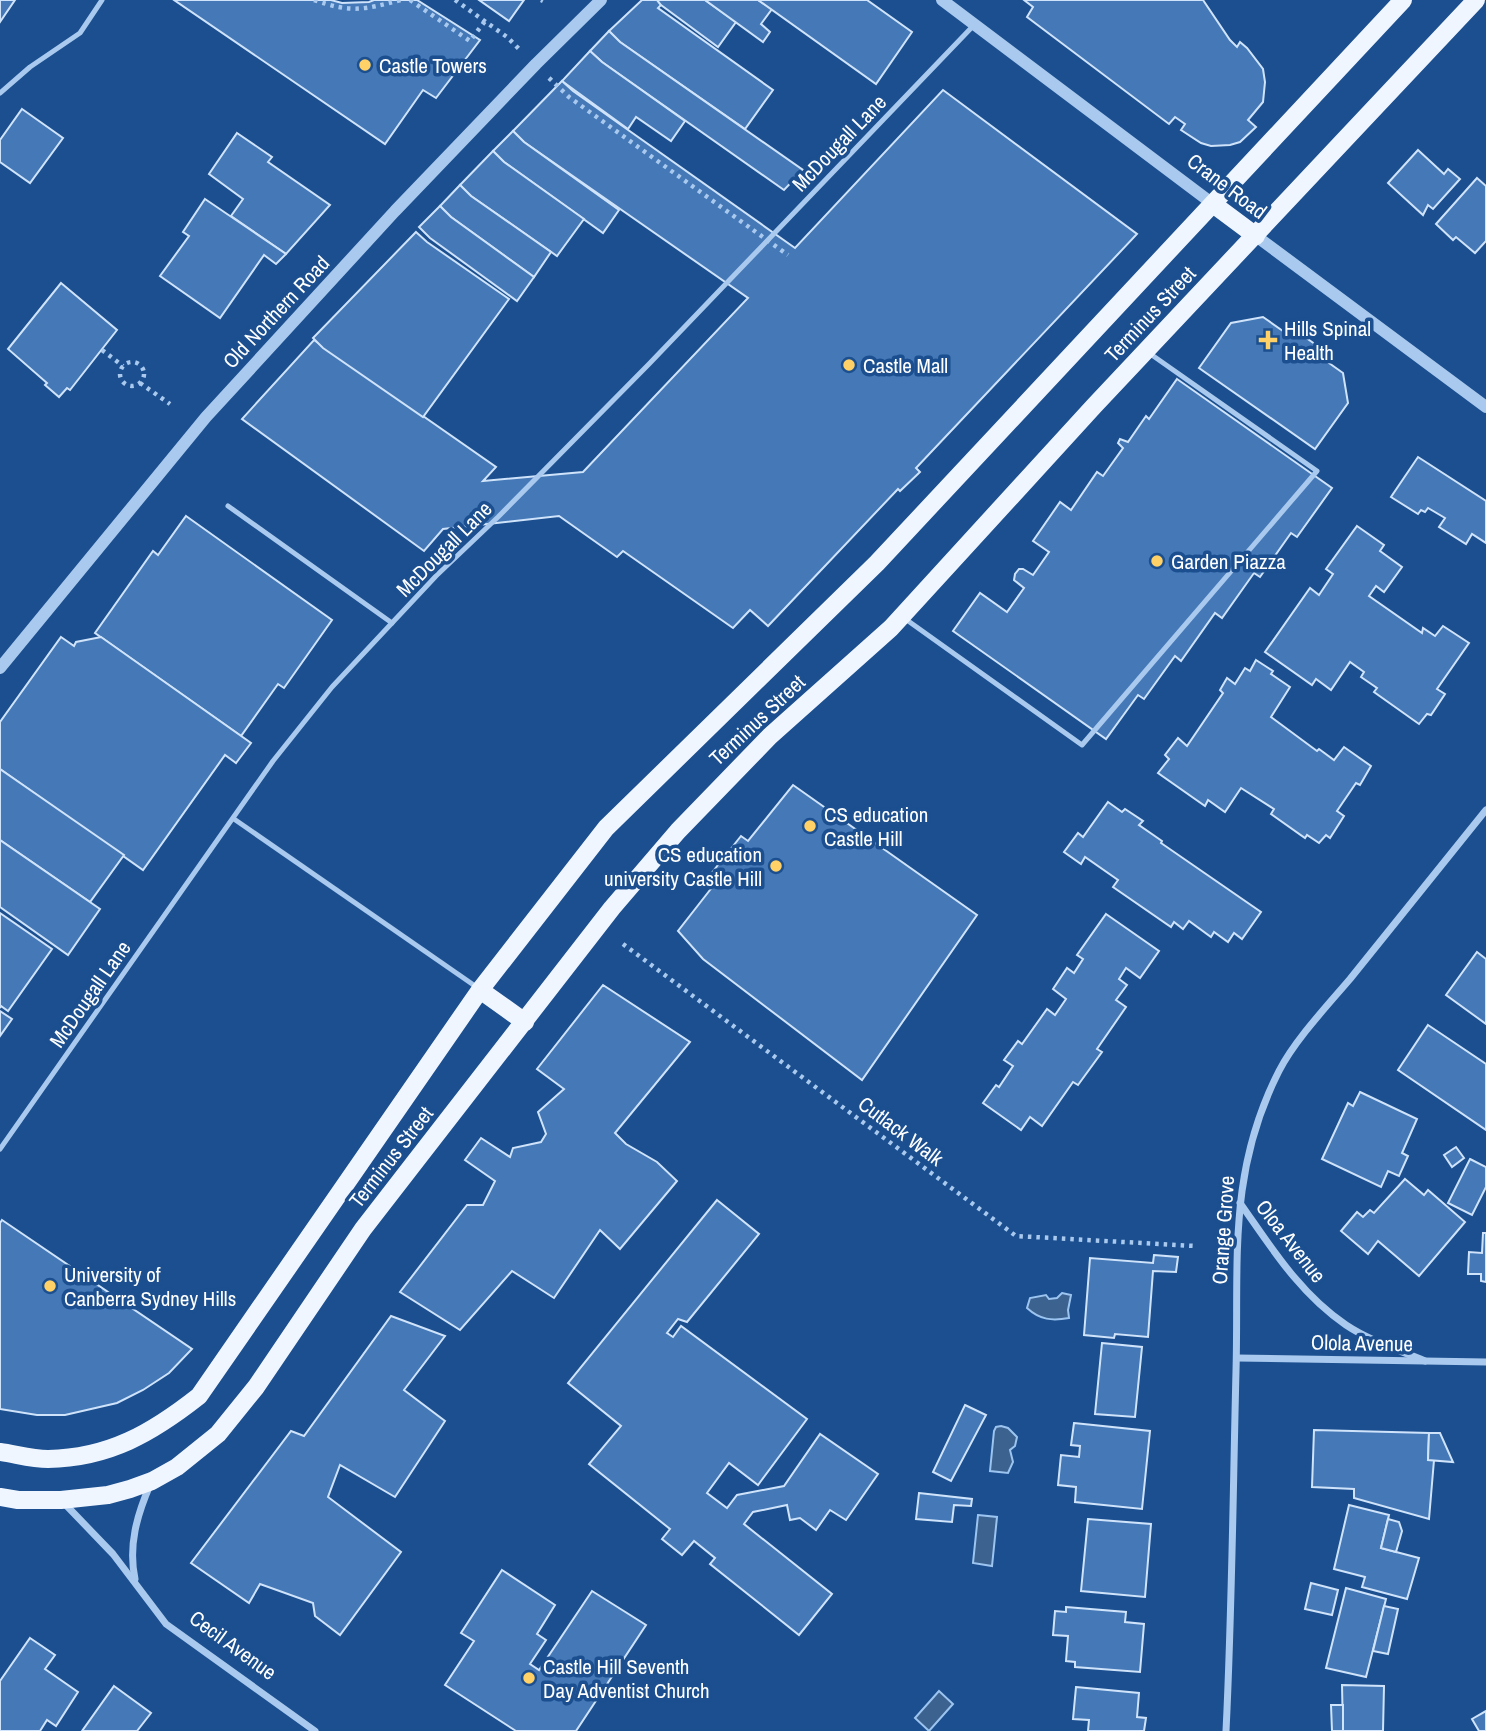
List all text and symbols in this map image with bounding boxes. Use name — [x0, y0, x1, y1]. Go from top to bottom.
place label: Castle Towers — [379, 51, 487, 80]
marker: Castle Towers — [357, 57, 373, 73]
street label: McDougall Lane — [785, 88, 893, 198]
street label: Crane Road — [1181, 146, 1273, 226]
street label: Old Northern Road — [216, 249, 336, 375]
street label: Terminus Street — [1098, 260, 1202, 368]
place label: Hills Spinal Health — [1284, 314, 1371, 367]
marker: Hills Spinal Health — [1258, 330, 1278, 350]
place label: Castle Mall — [863, 351, 948, 380]
marker: Castle Mall — [841, 357, 857, 373]
street label: McDougall Lane — [390, 495, 498, 603]
place label: Garden Piazza — [1171, 547, 1286, 576]
marker: Garden Piazza — [1149, 553, 1165, 569]
street label: Terminus Street — [703, 668, 811, 772]
place label: CS education Castle Hill — [824, 800, 928, 853]
marker: CS education Castle Hill — [802, 818, 818, 834]
place label: CS education university Castle Hill — [604, 840, 762, 893]
marker: CS education university Castle Hill — [768, 858, 784, 874]
street label: McDougall Lane — [42, 935, 138, 1053]
street label: Cutlack Walk — [852, 1089, 950, 1173]
street label: Terminus Street — [342, 1100, 440, 1214]
street label: Orange Grove — [1205, 1175, 1241, 1285]
street label: Oloa Avenue — [1249, 1193, 1333, 1289]
place label: University of Canberra Sydney Hills — [64, 1260, 236, 1313]
marker: University of Canberra Sydney Hills — [42, 1278, 58, 1294]
street label: Olola Avenue — [1311, 1328, 1413, 1358]
street label: Cecil Avenue — [184, 1604, 282, 1686]
place label: Castle Hill Seventh Day Adventist Church — [543, 1652, 710, 1705]
marker: Castle Hill Seventh Day Adventist Church — [521, 1670, 537, 1686]

